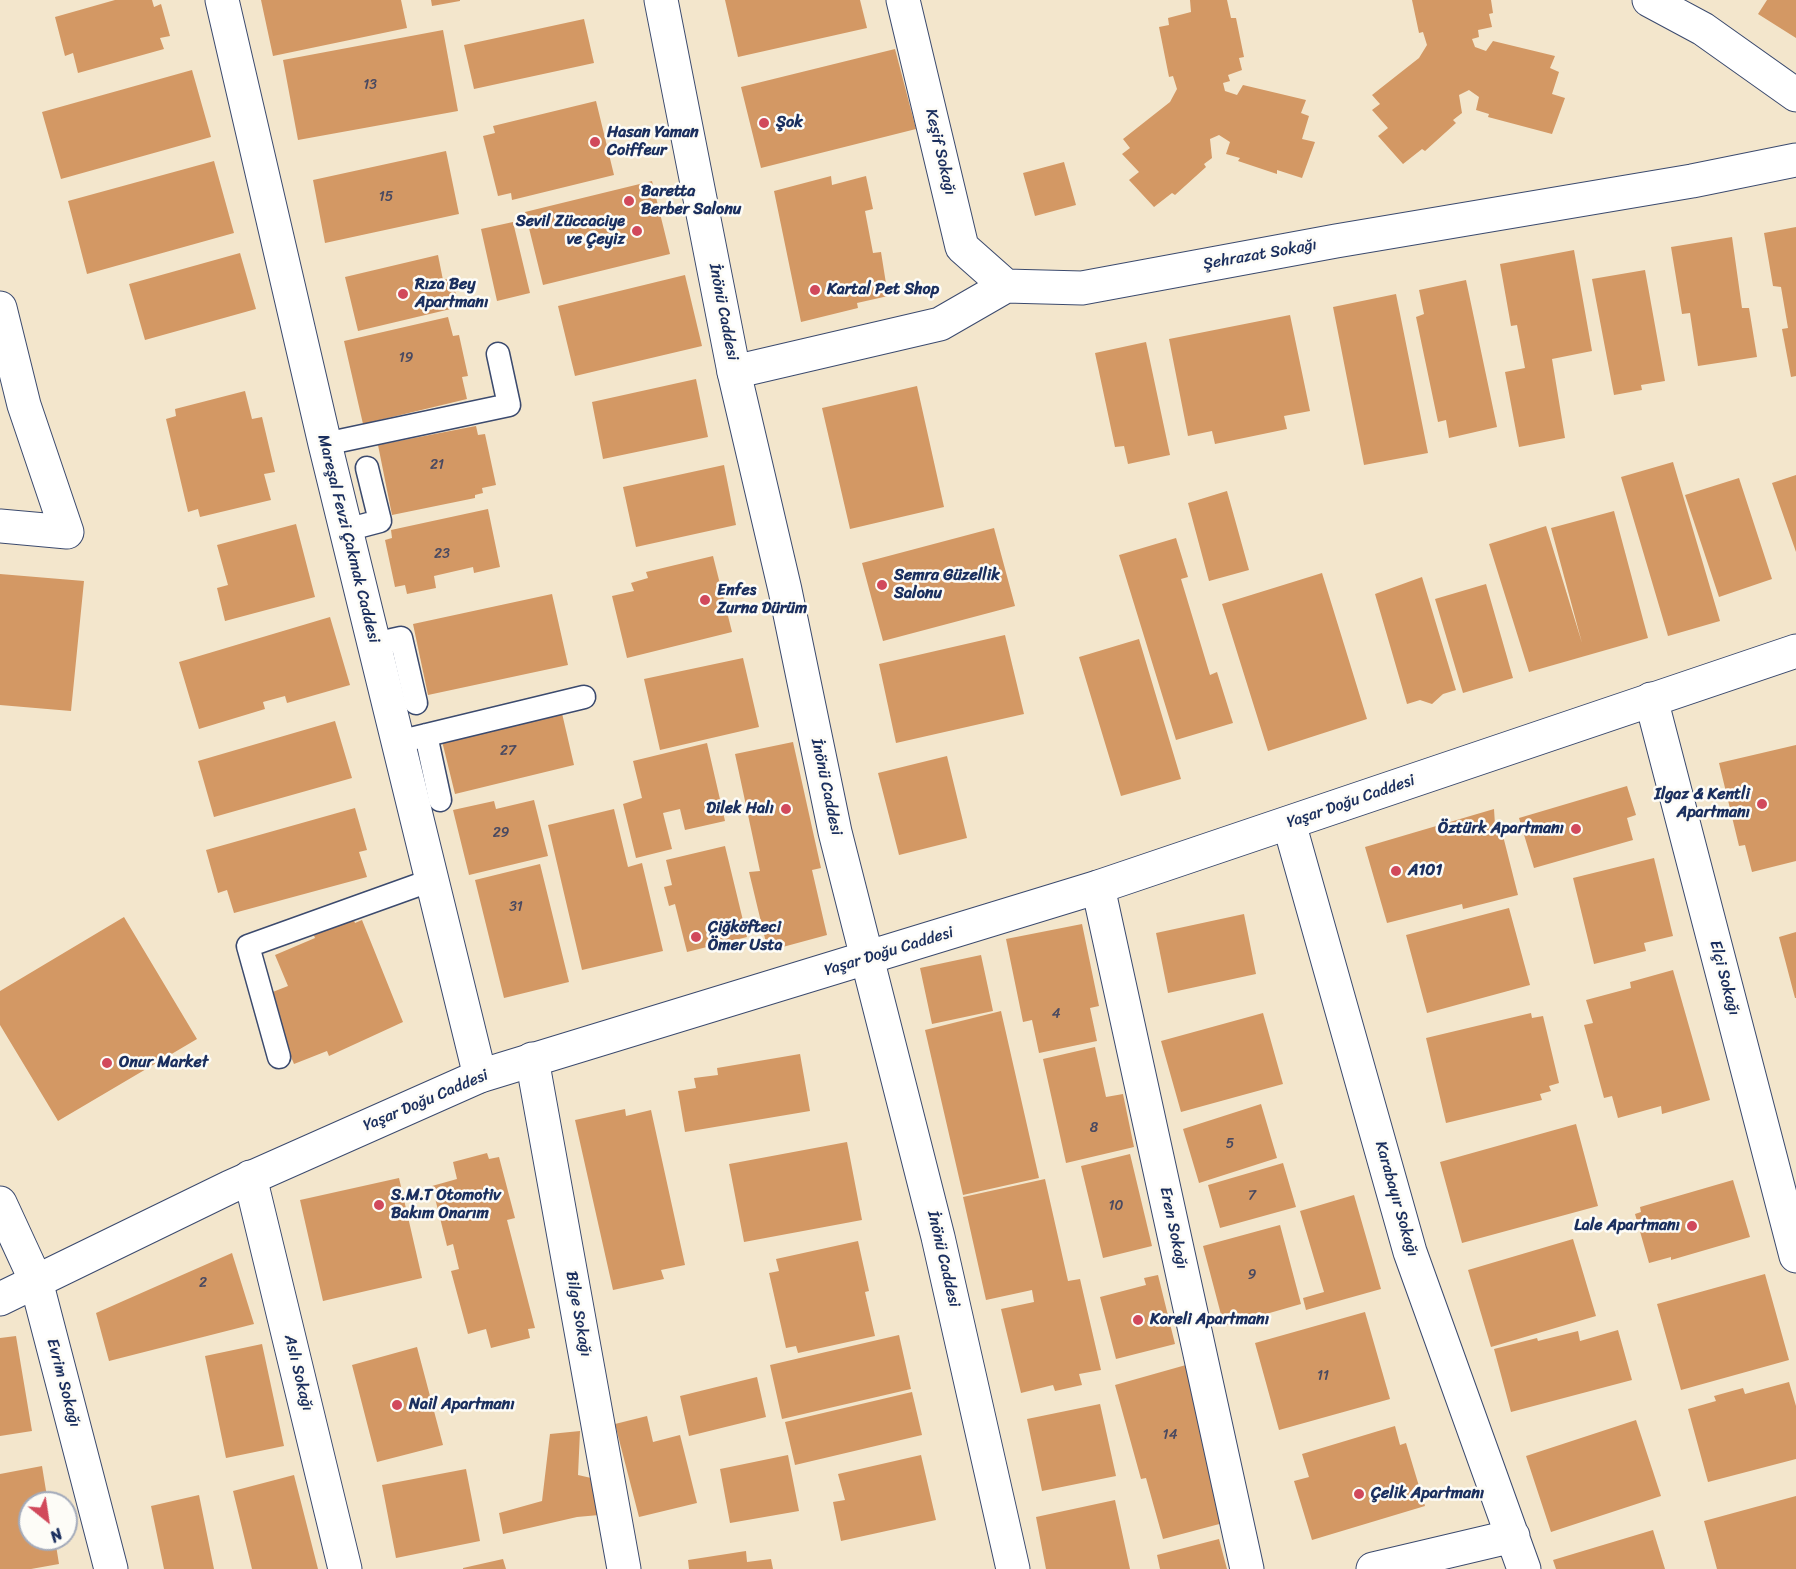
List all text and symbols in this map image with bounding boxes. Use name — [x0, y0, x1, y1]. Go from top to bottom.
house number: 13 — [363, 77, 377, 93]
street label: Keşif Sokağı — [921, 107, 959, 197]
place label: Şok — [776, 113, 803, 133]
marker: Şok — [757, 116, 771, 130]
place label: Hasan Yaman Coiffeur — [607, 123, 699, 161]
marker: Hasan Yaman Coiffeur — [588, 135, 602, 149]
place label: Baretta Berber Salonu — [641, 182, 741, 220]
house number: 15 — [379, 189, 393, 205]
marker: Baretta Berber Salonu — [622, 194, 636, 208]
place label: Sevil Züccaciye ve Çeyiz — [516, 212, 625, 250]
marker: Sevil Züccaciye ve Çeyiz — [630, 224, 644, 238]
street label: Şehrazat Sokağı — [1202, 236, 1318, 274]
street label: İnönü Caddesi — [704, 262, 742, 362]
place label: Rıza Bey Apartmanı — [415, 275, 488, 313]
place label: Kartal Pet Shop — [827, 280, 939, 300]
marker: Kartal Pet Shop — [808, 283, 822, 297]
marker: Rıza Bey Apartmanı — [396, 287, 410, 301]
house number: 19 — [399, 350, 413, 366]
street label: Mareşal Fevzi Çakmak Caddesi — [313, 433, 383, 645]
house number: 21 — [430, 457, 444, 473]
house number: 23 — [434, 546, 450, 562]
place label: Semra Güzellik Salonu — [894, 566, 1000, 604]
marker: Semra Güzellik Salonu — [875, 578, 889, 592]
place label: Enfes Zurna Dürüm — [717, 581, 807, 619]
marker: Enfes Zurna Dürüm — [698, 593, 712, 607]
street label: İnönü Caddesi — [806, 737, 846, 837]
house number: 27 — [500, 743, 516, 759]
street label: Yaşar Doğu Caddesi — [1285, 771, 1417, 833]
place label: Ilgaz & Kentli Apartmanı — [1654, 785, 1750, 823]
marker: Ilgaz & Kentli Apartmanı — [1755, 797, 1769, 811]
place label: Dilek Halı — [706, 799, 774, 819]
marker: Dilek Halı — [779, 802, 793, 816]
place label: Öztürk Apartmanı — [1438, 819, 1564, 839]
marker: Öztürk Apartmanı — [1569, 822, 1583, 836]
house number: 29 — [493, 825, 509, 841]
place label: A101 — [1408, 861, 1442, 881]
marker: A101 — [1389, 864, 1403, 878]
house number: 31 — [509, 899, 523, 915]
place label: Çiğköfteci Ömer Usta — [708, 918, 783, 956]
street label: Yaşar Doğu Caddesi — [822, 923, 956, 981]
marker: Çiğköfteci Ömer Usta — [689, 930, 703, 944]
street label: Elçi Sokağı — [1705, 938, 1743, 1018]
house number: 4 — [1052, 1006, 1060, 1022]
place label: Onur Market — [119, 1053, 208, 1073]
marker: Onur Market — [100, 1056, 114, 1070]
street label: Yaşar Doğu Caddesi — [361, 1066, 491, 1136]
house number: 8 — [1090, 1120, 1098, 1136]
house number: 5 — [1226, 1136, 1234, 1152]
street label: Karabayır Sokağı — [1370, 1139, 1422, 1259]
street label: Eren Sokağı — [1155, 1185, 1191, 1271]
place label: S.M.T Otomotiv Bakım Onarım — [391, 1186, 501, 1224]
house number: 7 — [1248, 1188, 1256, 1204]
marker: S.M.T Otomotiv Bakım Onarım — [372, 1198, 386, 1212]
house number: 10 — [1109, 1198, 1123, 1214]
street label: İnönü Caddesi — [923, 1209, 963, 1309]
place label: Lale Apartmanı — [1574, 1216, 1680, 1236]
marker: Lale Apartmanı — [1685, 1219, 1699, 1233]
house number: 9 — [1248, 1267, 1256, 1283]
street label: Bilge Sokağı — [561, 1270, 595, 1358]
house number: 2 — [199, 1275, 207, 1291]
place label: Koreli Apartmanı — [1150, 1310, 1269, 1330]
marker: Koreli Apartmanı — [1131, 1313, 1145, 1327]
street label: Aslı Sokağı — [279, 1333, 317, 1413]
street label: Evrim Sokağı — [42, 1337, 84, 1429]
house number: 11 — [1317, 1368, 1329, 1384]
place label: Nail Apartmanı — [409, 1395, 515, 1415]
marker: Nail Apartmanı — [390, 1398, 404, 1412]
house number: 14 — [1163, 1427, 1177, 1443]
place label: Çelik Apartmanı — [1371, 1484, 1484, 1504]
marker: Çelik Apartmanı — [1352, 1487, 1366, 1501]
north arrow — [18, 1491, 78, 1551]
text: N — [44, 1520, 68, 1551]

